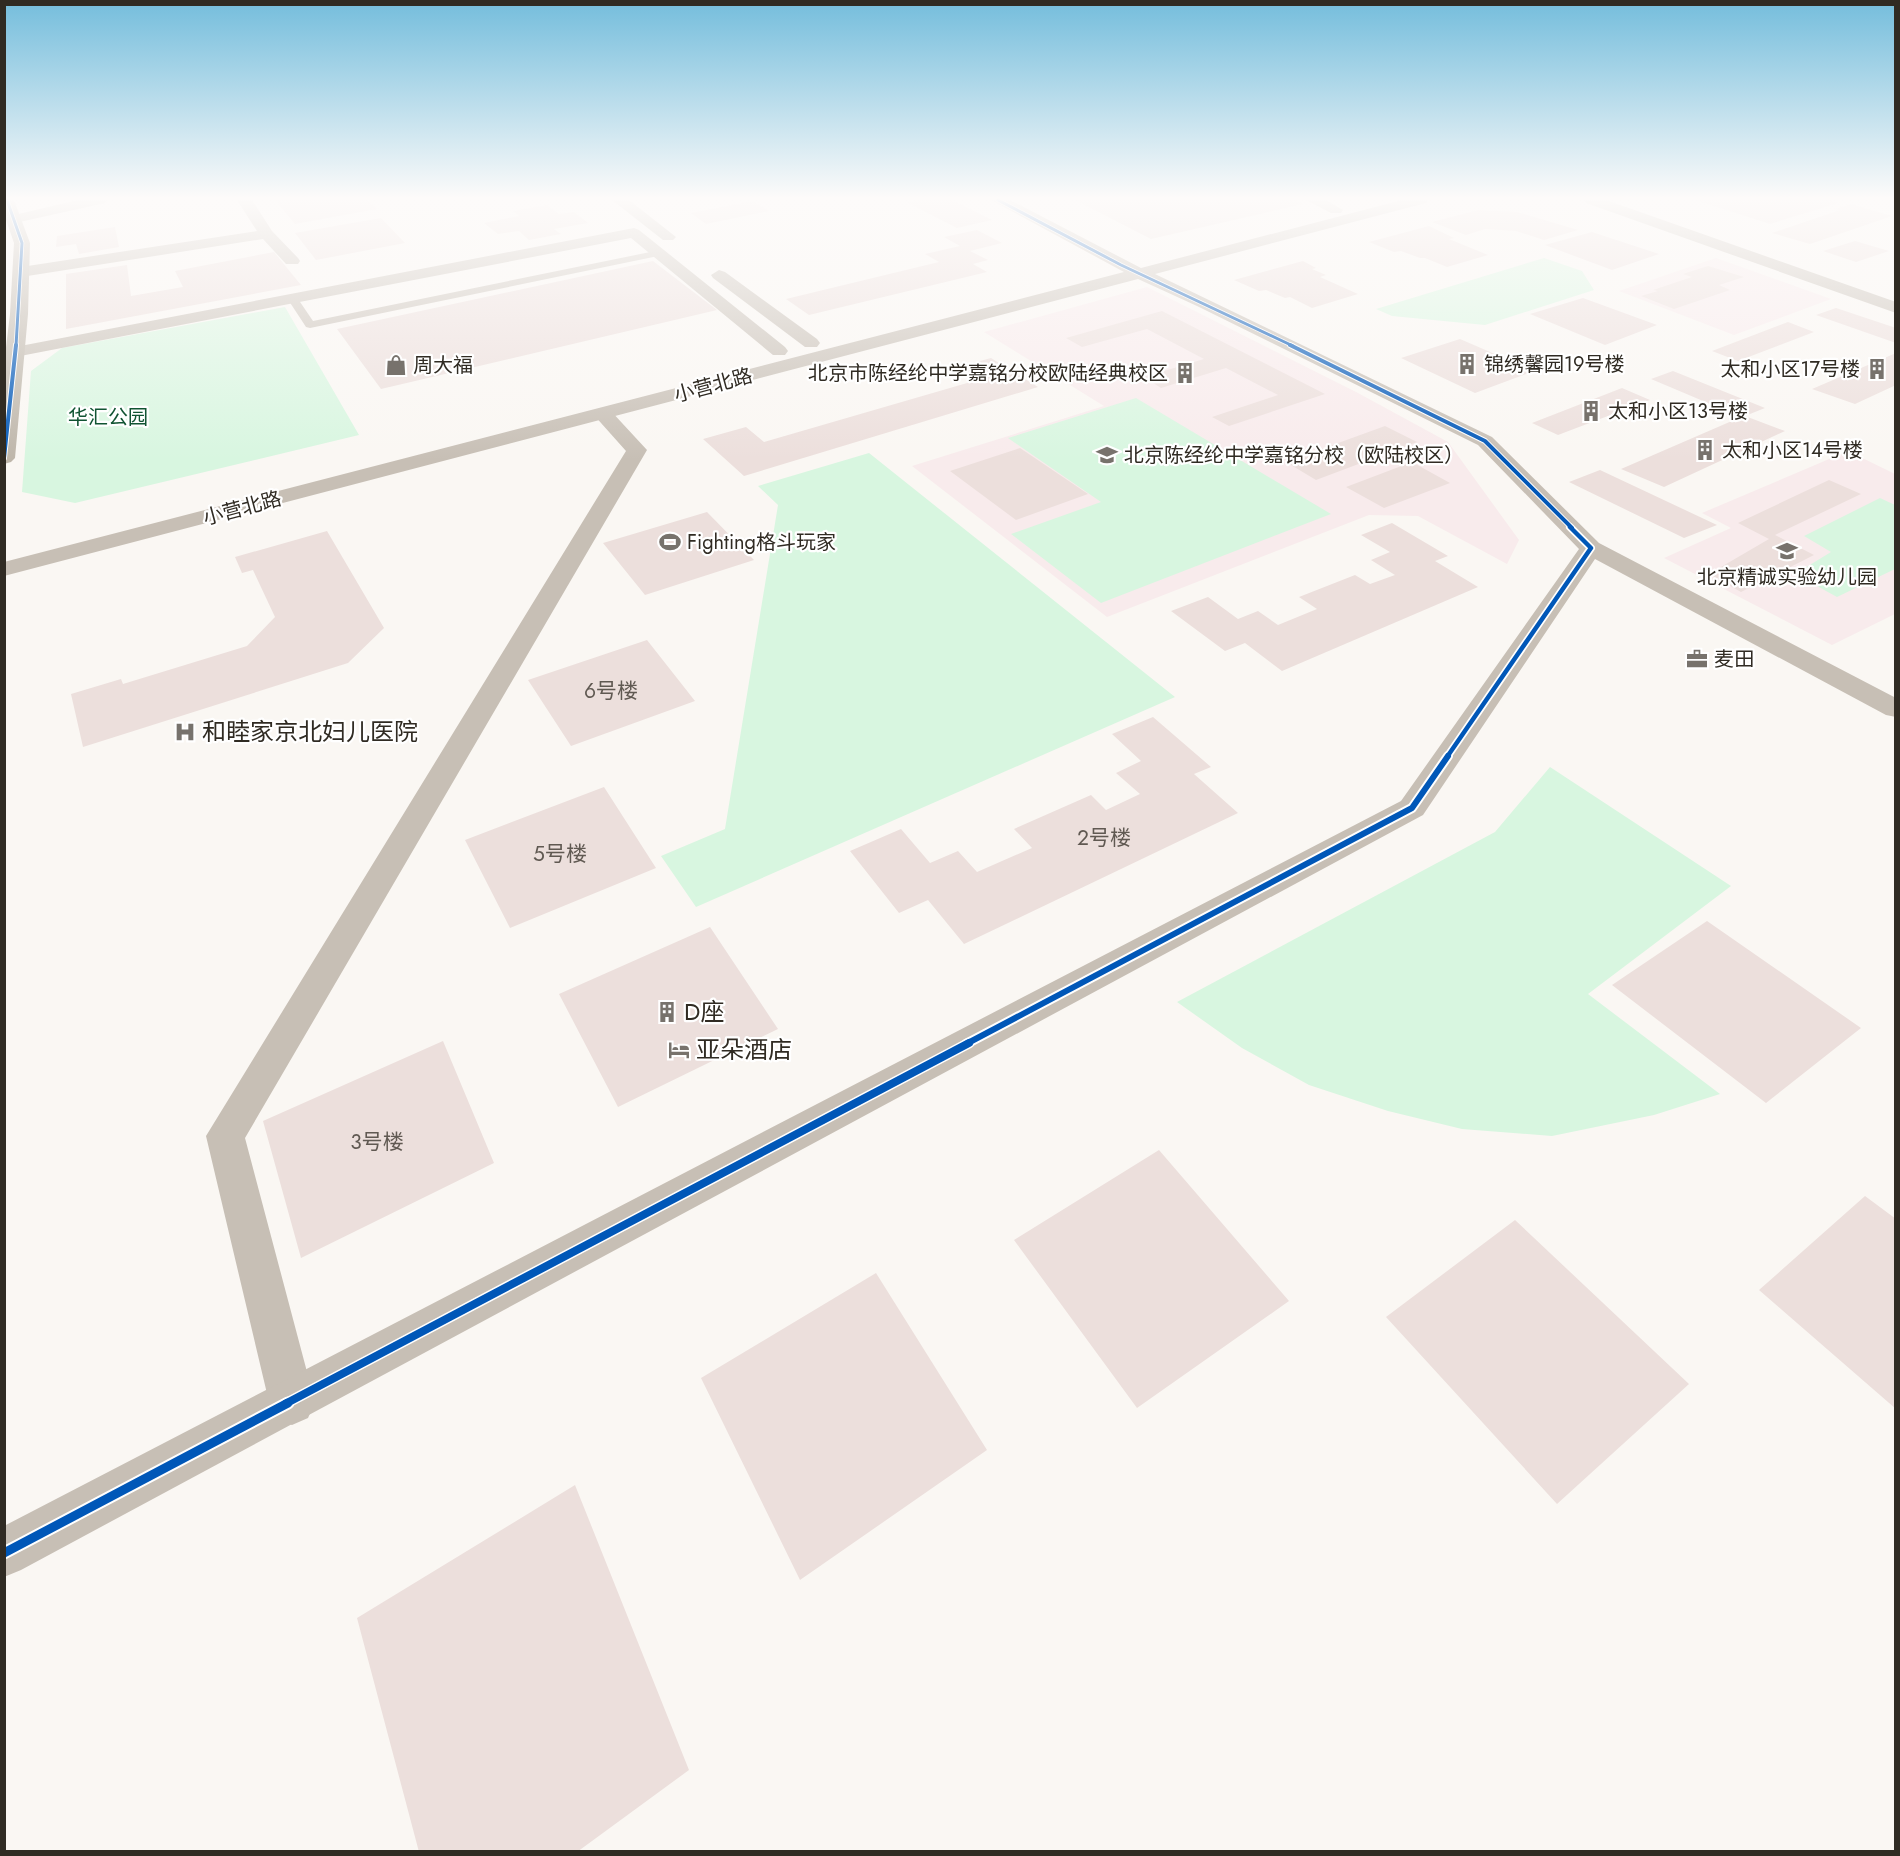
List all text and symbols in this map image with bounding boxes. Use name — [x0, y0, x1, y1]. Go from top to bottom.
place label: 锦绣馨园19号楼 — [1484, 350, 1625, 379]
place label: 周大福 — [413, 351, 473, 380]
building icon: 锦绣馨园19号楼 — [1455, 352, 1479, 376]
shop icon: 周大福 — [384, 353, 408, 377]
place label: 太和小区17号楼 — [1721, 355, 1860, 384]
building icon: 太和小区17号楼 — [1865, 357, 1889, 381]
place label: 北京市陈经纶中学嘉铭分校欧陆经典校区 — [808, 359, 1168, 388]
street label: 小营北路 — [671, 361, 756, 410]
building icon: 北京市陈经纶中学嘉铭分校欧陆经典校区 — [1173, 361, 1197, 385]
place label: 太和小区13号楼 — [1608, 397, 1748, 426]
building icon: 太和小区13号楼 — [1579, 399, 1603, 423]
park label: 华汇公园 — [68, 403, 148, 432]
place label: 太和小区14号楼 — [1722, 436, 1863, 465]
building icon: 太和小区14号楼 — [1693, 438, 1717, 462]
place label: 北京陈经纶中学嘉铭分校（欧陆校区） — [1124, 441, 1464, 470]
school or university icon: 北京陈经纶中学嘉铭分校（欧陆校区） — [1095, 443, 1119, 467]
street label: 小营北路 — [200, 484, 285, 533]
place label: Fighting格斗玩家 — [687, 528, 836, 557]
sports icon: Fighting格斗玩家 — [658, 530, 682, 554]
school or university icon: 北京精诚实验幼儿园 — [1775, 539, 1799, 563]
place label: 北京精诚实验幼儿园 — [1697, 563, 1877, 592]
place label: 麦田 — [1714, 645, 1754, 674]
office icon: 麦田 — [1685, 647, 1709, 671]
house number: 6号楼 — [584, 676, 638, 706]
place label: 和睦家京北妇儿医院 — [202, 714, 418, 749]
hospital icon: 和睦家京北妇儿医院 — [173, 720, 197, 744]
house number: 2号楼 — [1077, 823, 1131, 853]
house number: 5号楼 — [533, 839, 587, 869]
place label: D座 — [684, 994, 724, 1029]
building icon: D座 — [655, 1000, 679, 1024]
place label: 亚朵酒店 — [696, 1032, 792, 1067]
hotel icon: 亚朵酒店 — [667, 1038, 691, 1062]
house number: 3号楼 — [350, 1127, 404, 1157]

